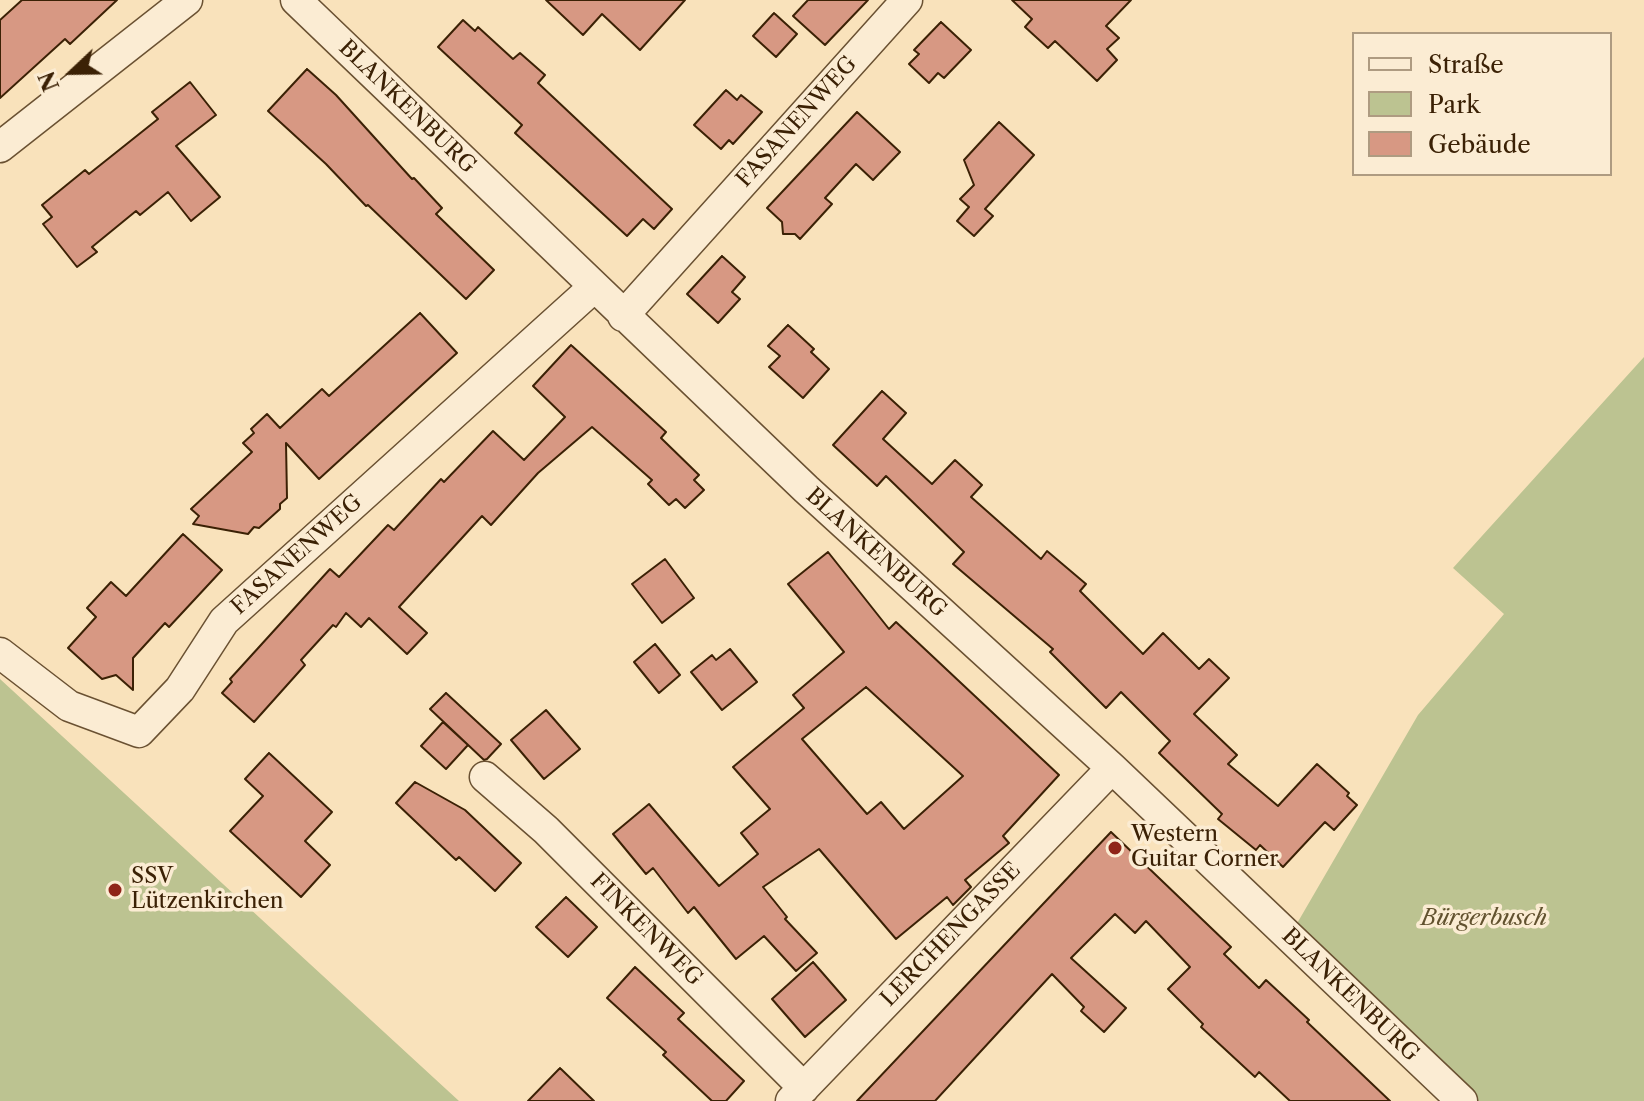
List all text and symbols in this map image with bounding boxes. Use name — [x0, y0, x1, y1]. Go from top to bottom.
north arrow — [32, 32, 112, 112]
legend — [1352, 32, 1612, 176]
street label: BLANKENBURG — [333, 35, 481, 179]
text: Straße — [1428, 50, 1504, 79]
street label: FASANENWEG — [731, 51, 863, 193]
text: N — [33, 67, 65, 95]
text: Park — [1428, 90, 1480, 119]
text: Gebäude — [1428, 130, 1531, 159]
street label: BLANKENBURG — [800, 483, 952, 623]
street label: FASANENWEG — [226, 489, 368, 621]
place label: Western Guitar Corner — [1131, 822, 1279, 874]
marker: Western Guitar Corner — [1106, 839, 1124, 857]
street label: LERCHENGASSE — [876, 858, 1026, 1012]
place label: SSV Lützenkirchen — [131, 864, 284, 916]
street label: FINKENWEG — [584, 868, 708, 992]
marker: SSV Lützenkirchen — [106, 881, 124, 899]
park label: Bürgerbusch — [1421, 906, 1547, 932]
street label: BLANKENBURG — [1276, 923, 1424, 1067]

